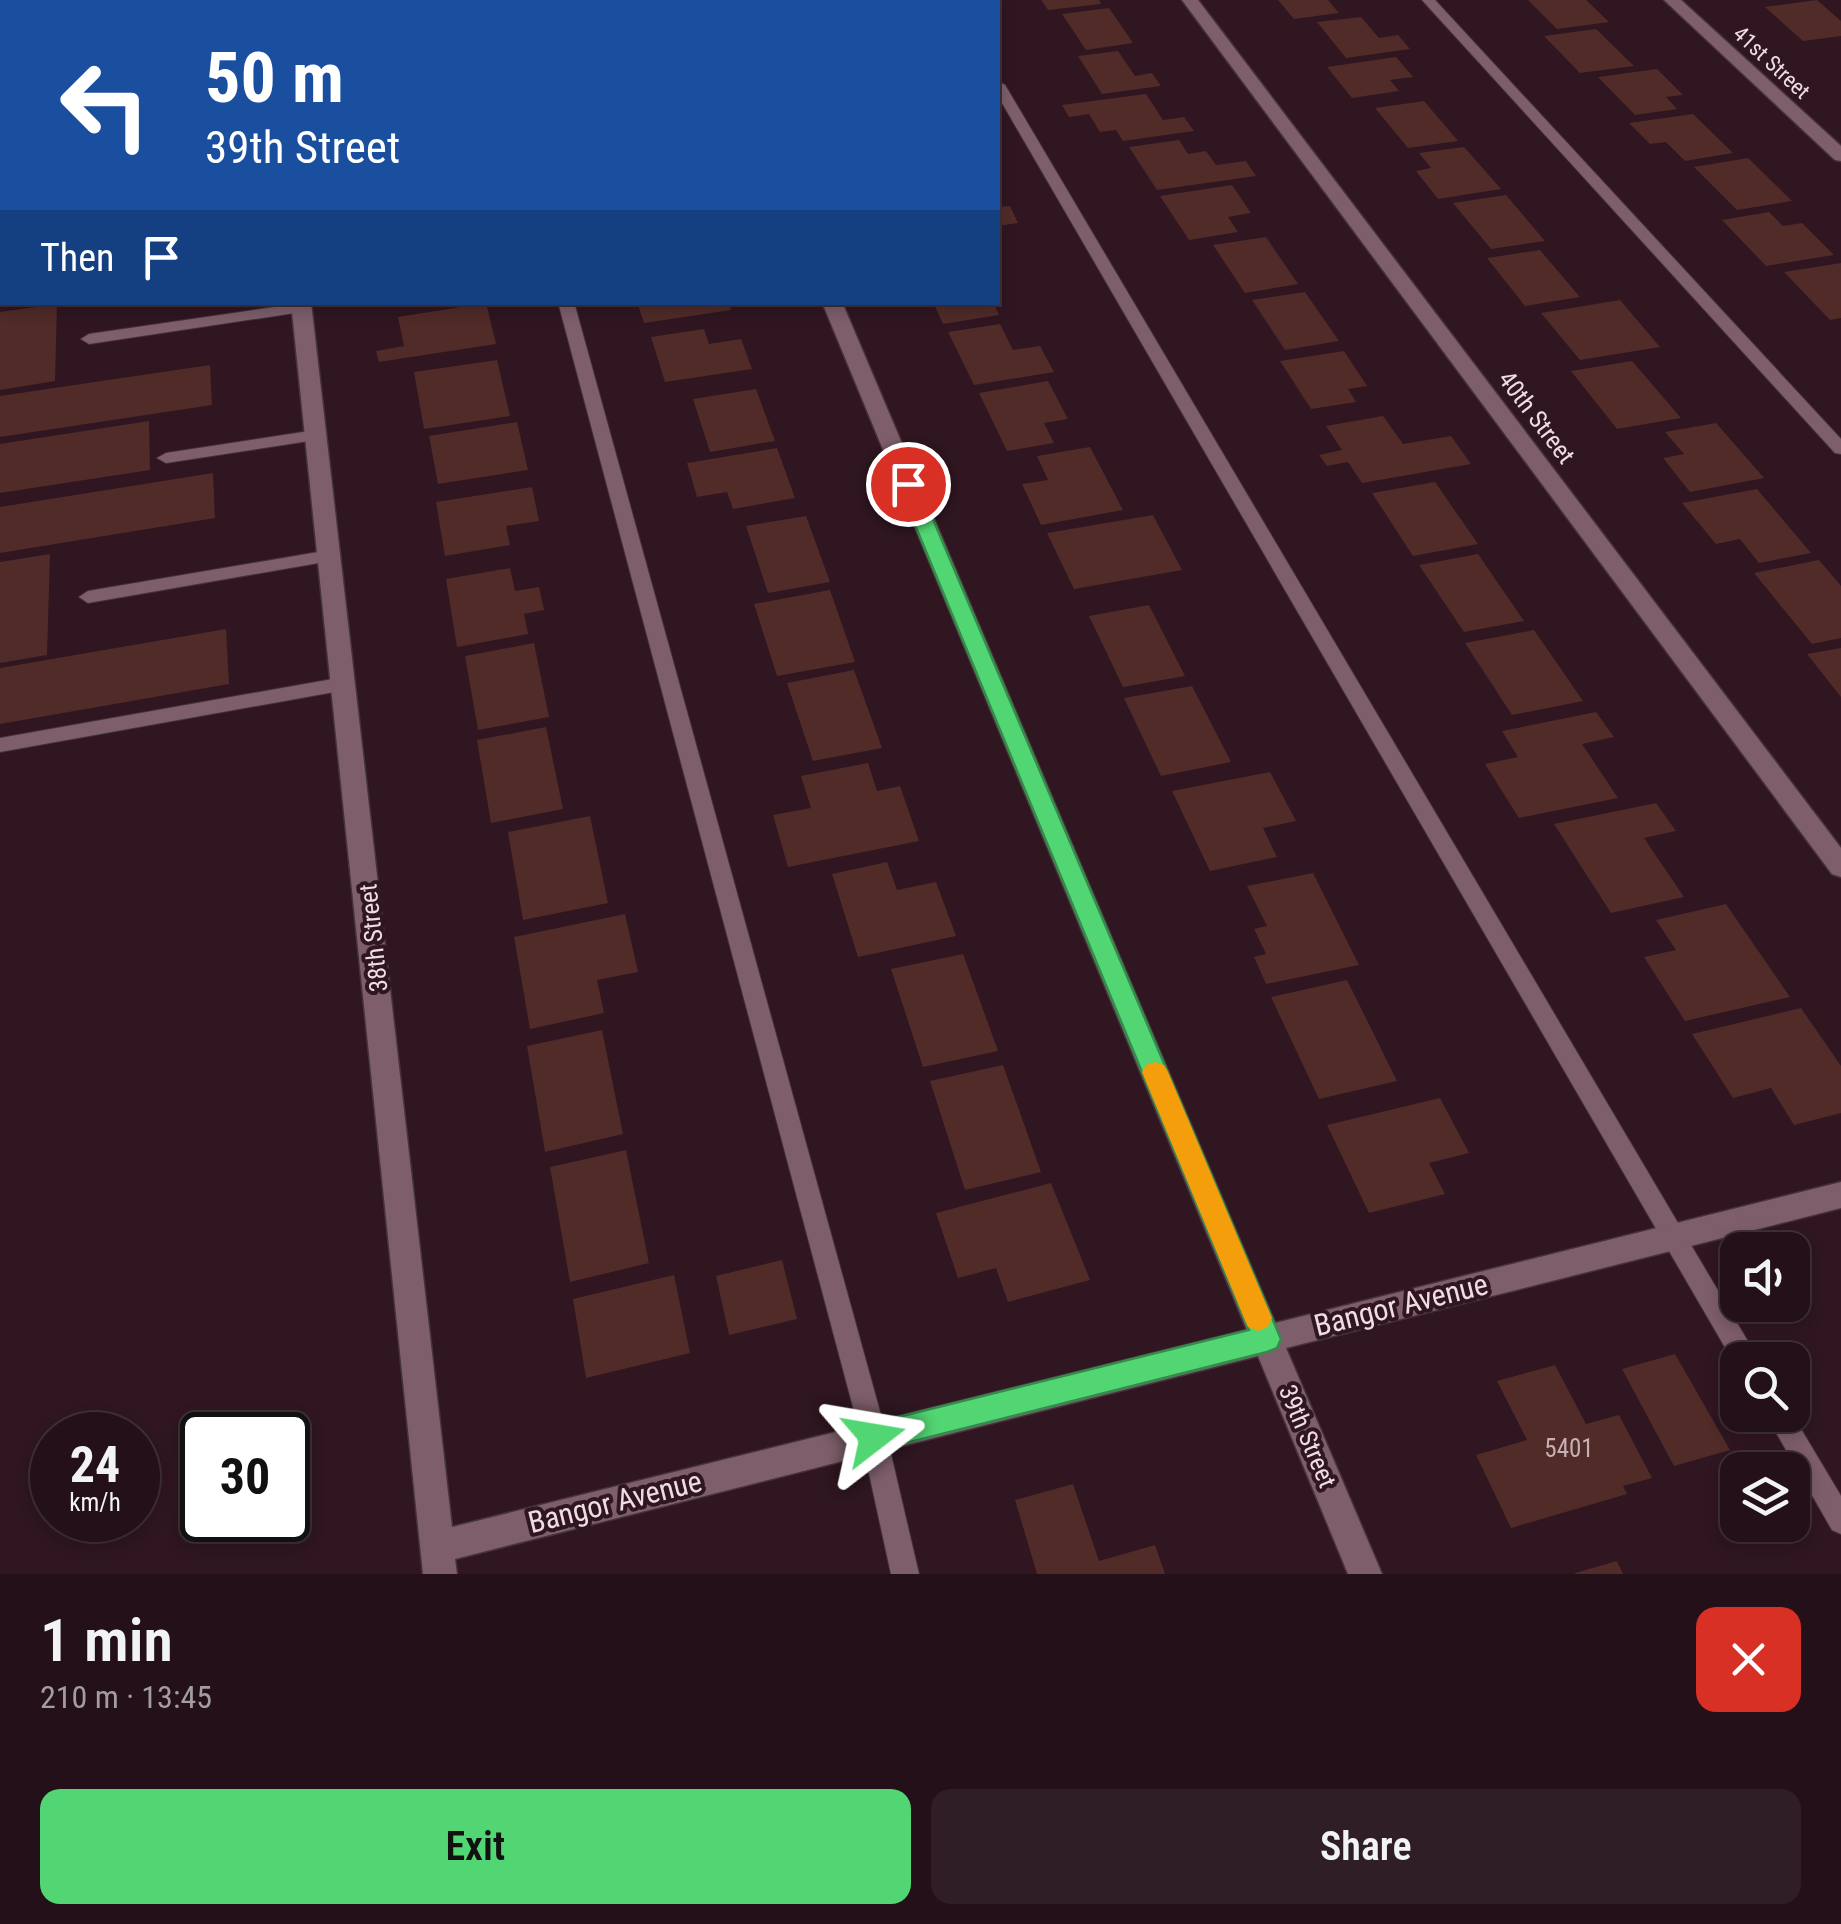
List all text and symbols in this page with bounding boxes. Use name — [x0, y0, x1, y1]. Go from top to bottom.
street label: 41st Street — [1728, 21, 1815, 104]
text: 50 m — [205, 37, 344, 119]
icon: left — [40, 40, 170, 170]
text: 39th Street — [205, 121, 400, 174]
icon: arrive — [134, 230, 189, 285]
text: Then — [40, 236, 114, 280]
street label: 40th Street — [1492, 365, 1581, 469]
pin — [866, 442, 951, 527]
icon: arrive — [881, 457, 936, 512]
street label: 38th Street — [353, 882, 394, 993]
map controls — [1720, 1232, 1810, 1542]
button: sound — [1720, 1232, 1810, 1322]
street label: Bangor Avenue — [1311, 1266, 1491, 1343]
button: search — [1720, 1342, 1810, 1432]
street label: 39th Street — [1273, 1381, 1342, 1492]
position arrow — [822, 1385, 926, 1489]
speed limit sign: 30 — [180, 1412, 310, 1542]
house number: 5401 — [1544, 1434, 1594, 1463]
text: 24 — [70, 1436, 120, 1494]
button: layers — [1720, 1452, 1810, 1542]
street label: Bangor Avenue — [525, 1463, 705, 1540]
text: km/h — [69, 1488, 121, 1517]
text: 1 min — [40, 1605, 173, 1676]
button: close — [1696, 1607, 1801, 1712]
text: 210 m · 13:45 — [40, 1678, 212, 1716]
button: Exit — [40, 1789, 911, 1904]
button: Share — [931, 1789, 1801, 1904]

